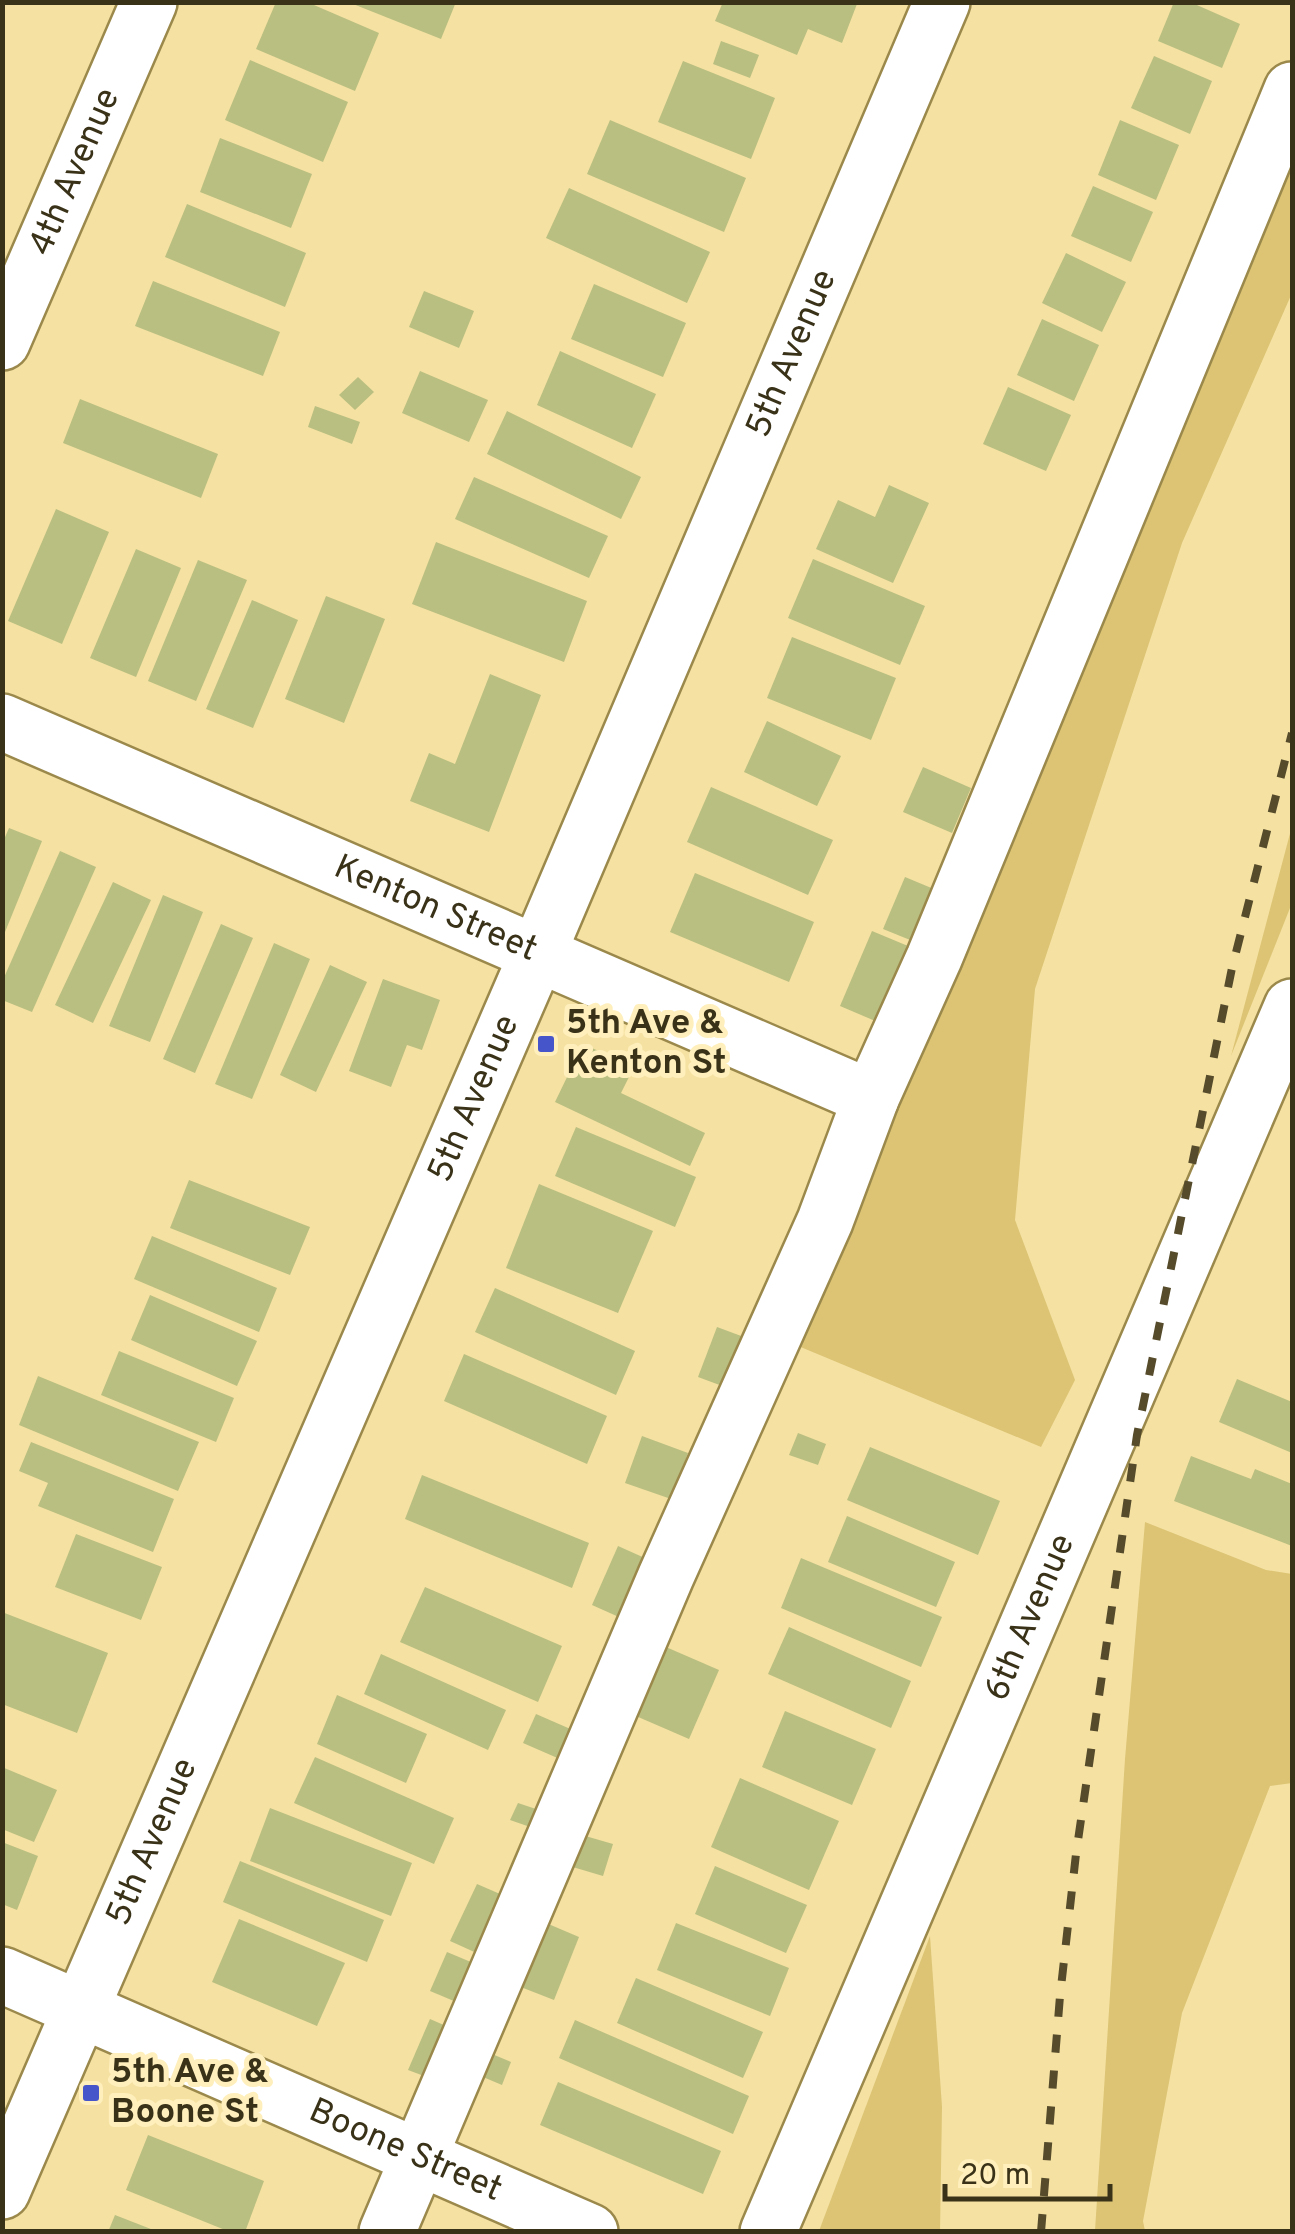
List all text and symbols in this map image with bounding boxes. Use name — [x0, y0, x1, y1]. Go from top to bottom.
street label: 4th Avenue — [20, 82, 131, 263]
street label: 5th Avenue — [737, 263, 848, 444]
street label: Kenton Street — [327, 846, 544, 973]
place label: 5th Ave & Kenton St — [566, 1002, 727, 1086]
street label: 5th Avenue — [419, 1009, 530, 1189]
marker: 5th Ave & Kenton St — [535, 1033, 557, 1055]
street label: 6th Avenue — [976, 1528, 1086, 1708]
street label: 5th Avenue — [97, 1752, 208, 1933]
place label: 5th Ave & Boone St — [111, 2051, 269, 2135]
marker: 5th Ave & Boone St — [80, 2082, 102, 2104]
street label: Boone Street — [302, 2090, 509, 2213]
scale bar — [945, 2139, 1110, 2201]
text: 20 m — [960, 2158, 1030, 2195]

